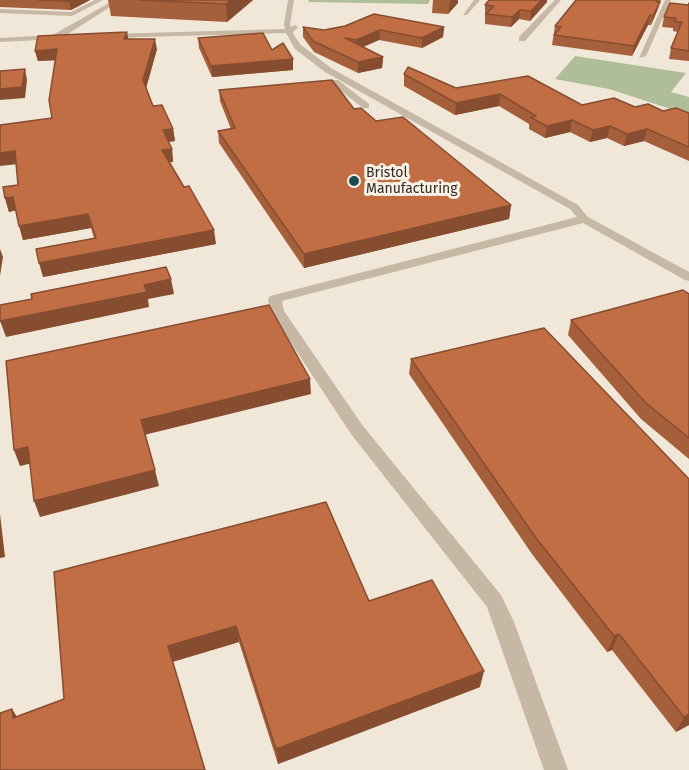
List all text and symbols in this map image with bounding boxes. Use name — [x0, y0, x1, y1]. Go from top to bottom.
place label: Bristol Manufacturing — [366, 165, 458, 198]
marker: Bristol Manufacturing — [347, 174, 361, 188]

